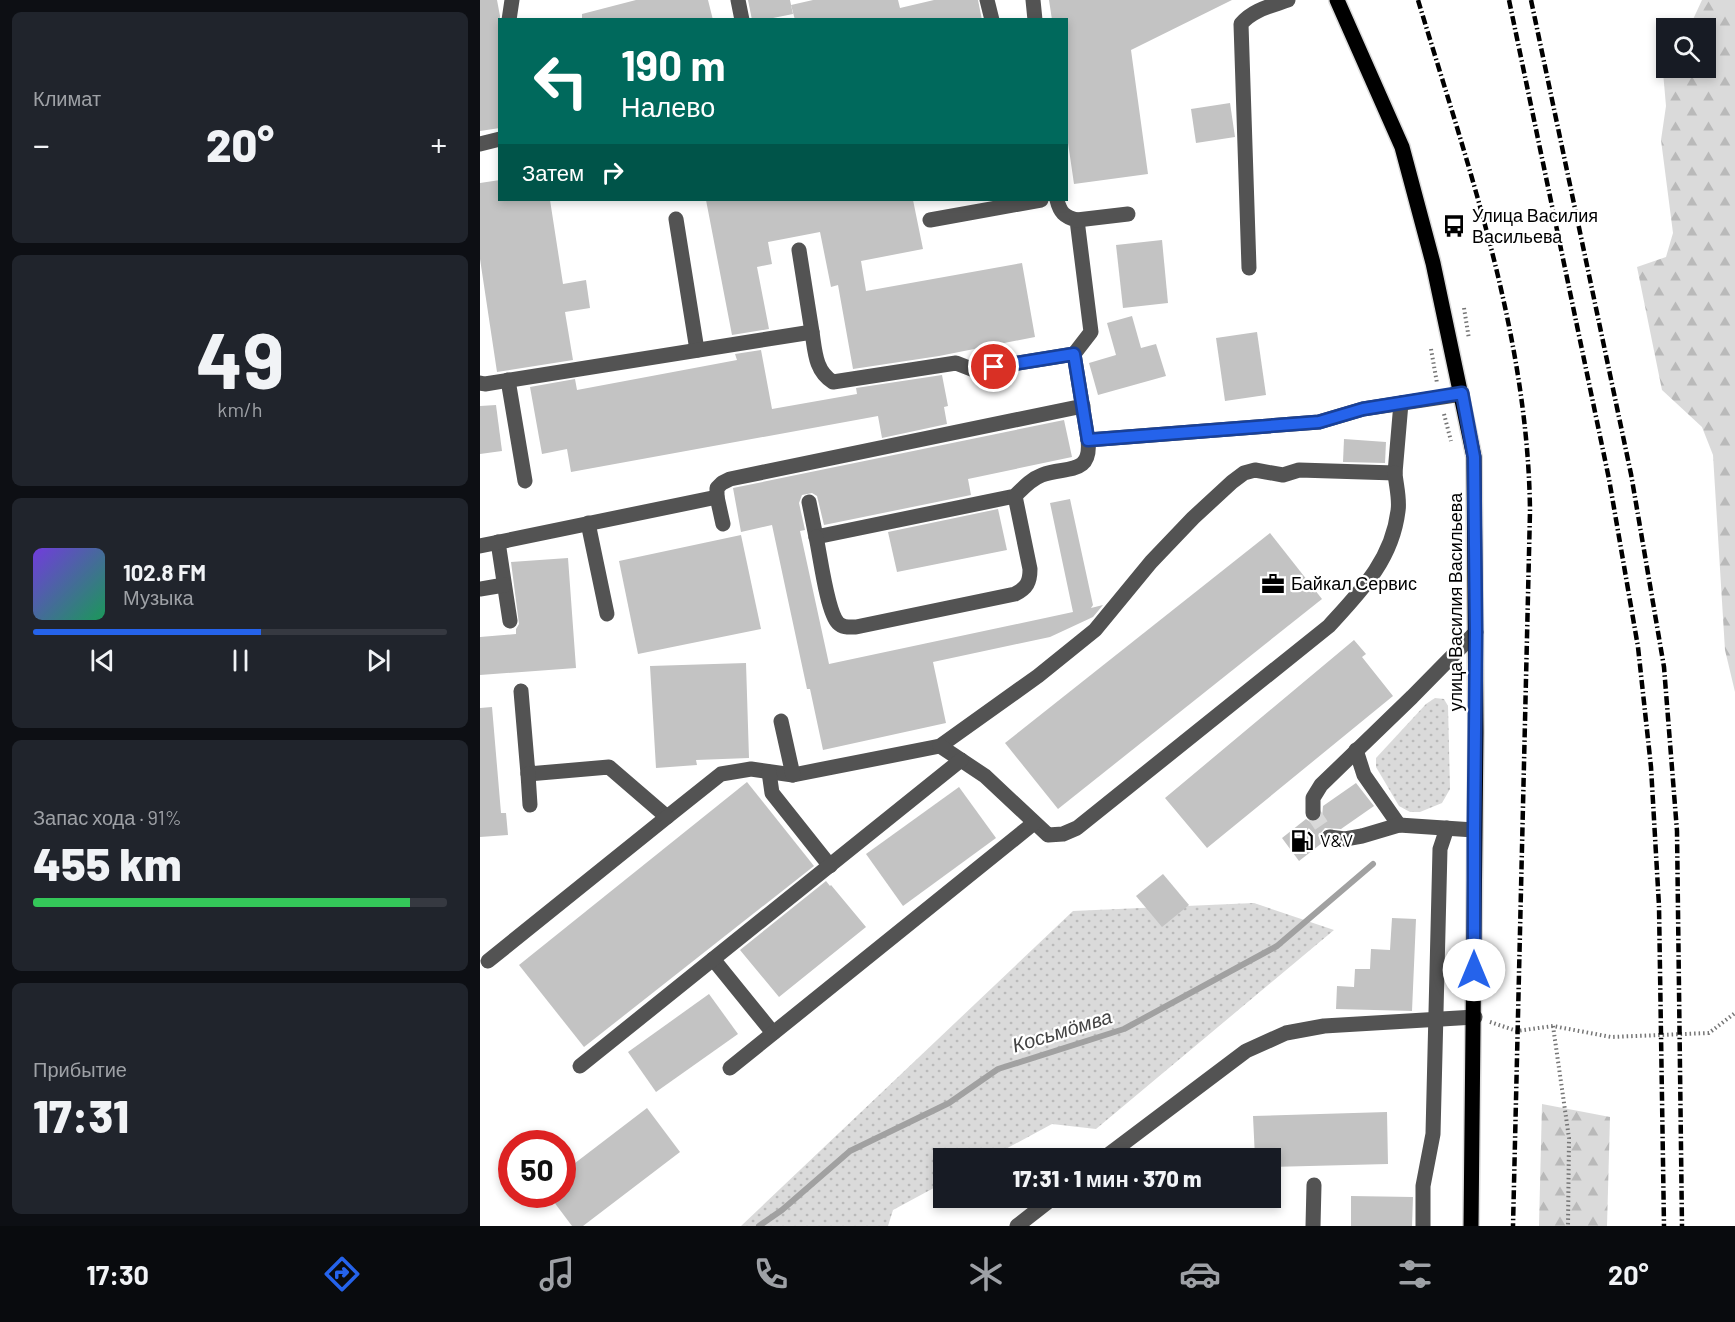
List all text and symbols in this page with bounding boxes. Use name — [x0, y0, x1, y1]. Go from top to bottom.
map controls — [1656, 18, 1716, 78]
button: search — [1656, 18, 1716, 78]
text: 190 m — [621, 39, 726, 89]
icon: left — [522, 42, 600, 120]
text: Климат — [33, 86, 101, 110]
text: Налево — [621, 90, 715, 122]
text: 20° — [206, 117, 274, 171]
text: − — [33, 124, 50, 164]
text: + — [431, 124, 447, 164]
icon: right — [596, 156, 629, 189]
text: Затем — [522, 159, 584, 185]
place label: Улица Василия Васильева — [1472, 204, 1598, 247]
bus stop icon: Улица Василия Васильева — [1441, 213, 1467, 239]
text: 49 — [196, 311, 284, 405]
pin — [968, 341, 1019, 392]
icon: arrive — [977, 350, 1010, 383]
text: km/h — [217, 397, 263, 421]
street label: улица Василия Васильева — [1444, 492, 1466, 711]
text: 102.8 FM — [123, 559, 206, 585]
office icon: Байкал Сервис — [1260, 571, 1286, 597]
place label: Байкал Сервис — [1291, 572, 1417, 594]
text: Музыка — [123, 585, 194, 609]
icon: previous — [86, 644, 119, 677]
icon: pause — [224, 644, 257, 677]
icon: next — [362, 644, 395, 677]
text: Запас хода · 91% — [33, 805, 182, 829]
fuel station icon: V&V — [1289, 828, 1315, 854]
place label: V&V — [1320, 829, 1353, 851]
text: 455 km — [33, 836, 182, 890]
position arrow — [1442, 938, 1506, 1002]
water label: Косьмӧмва — [1009, 1003, 1115, 1057]
text: Прибытие — [33, 1057, 127, 1081]
text: 17:31 — [33, 1088, 129, 1142]
speed limit sign: 50 — [498, 1130, 576, 1208]
text: 17:31 · 1 мин · 370 m — [1012, 1165, 1202, 1191]
icon: directions — [321, 1253, 363, 1295]
icon: music — [536, 1253, 578, 1295]
icon: phone — [750, 1253, 792, 1295]
icon: climate — [965, 1253, 1007, 1295]
icon: car — [1179, 1253, 1221, 1295]
icon: filters — [1394, 1253, 1436, 1295]
text: 17:30 — [86, 1258, 149, 1290]
text: 20° — [1608, 1258, 1649, 1290]

